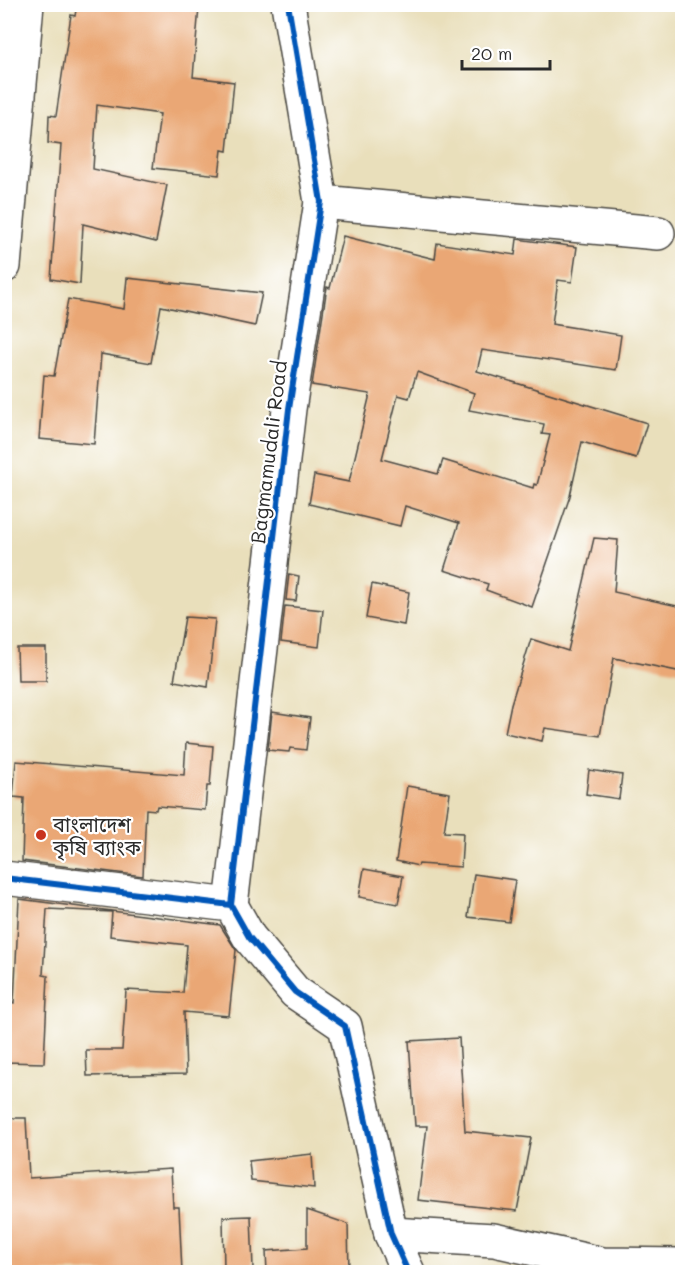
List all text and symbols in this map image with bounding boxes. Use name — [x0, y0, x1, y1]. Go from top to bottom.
scale bar — [462, 33, 550, 71]
text: 20 m — [471, 41, 512, 65]
street label: Bagmamudali Road — [244, 359, 292, 545]
place label: বাংলাদেশ কৃষি ব্যাংক — [52, 811, 142, 861]
marker: বাংলাদেশ কৃষি ব্যাংক — [34, 828, 48, 842]

